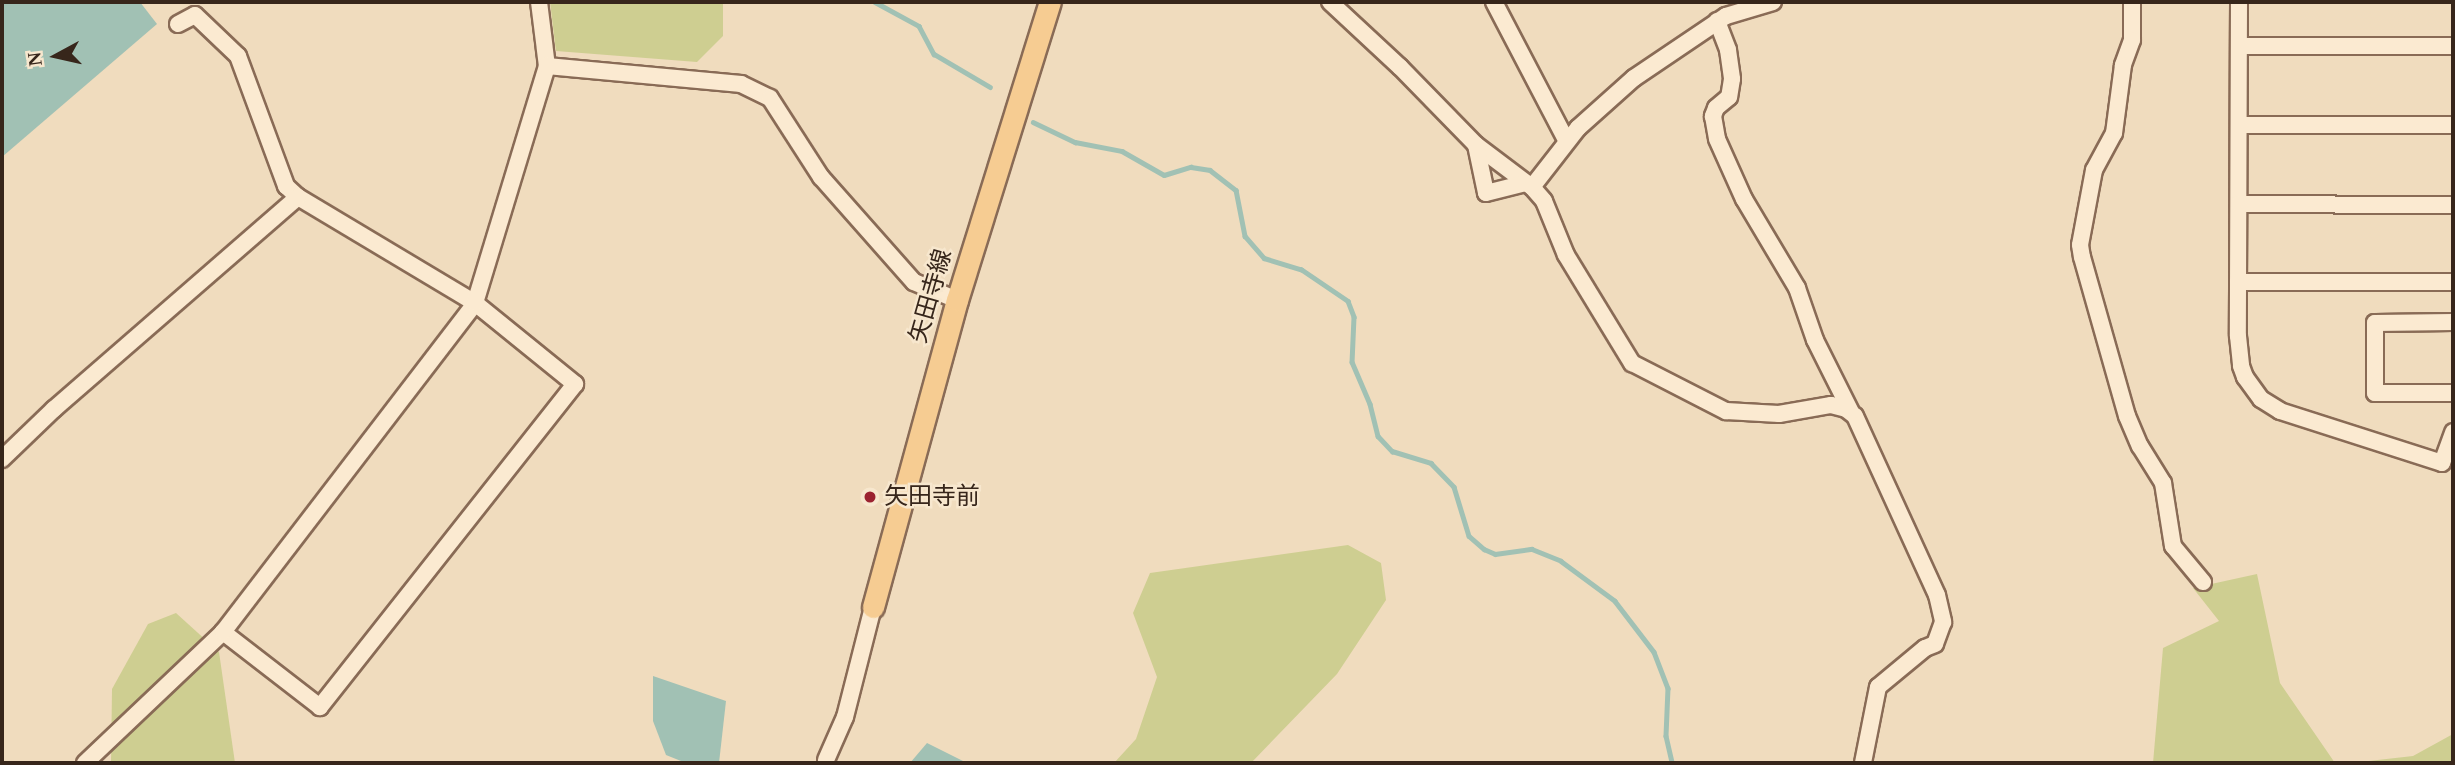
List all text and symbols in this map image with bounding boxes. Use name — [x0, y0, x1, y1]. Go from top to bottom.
north arrow — [21, 21, 91, 91]
text: N — [23, 51, 46, 67]
street label: 矢田寺線 — [904, 246, 958, 346]
place label: 矢田寺前 — [884, 483, 980, 511]
marker: 矢田寺前 — [862, 489, 878, 505]

